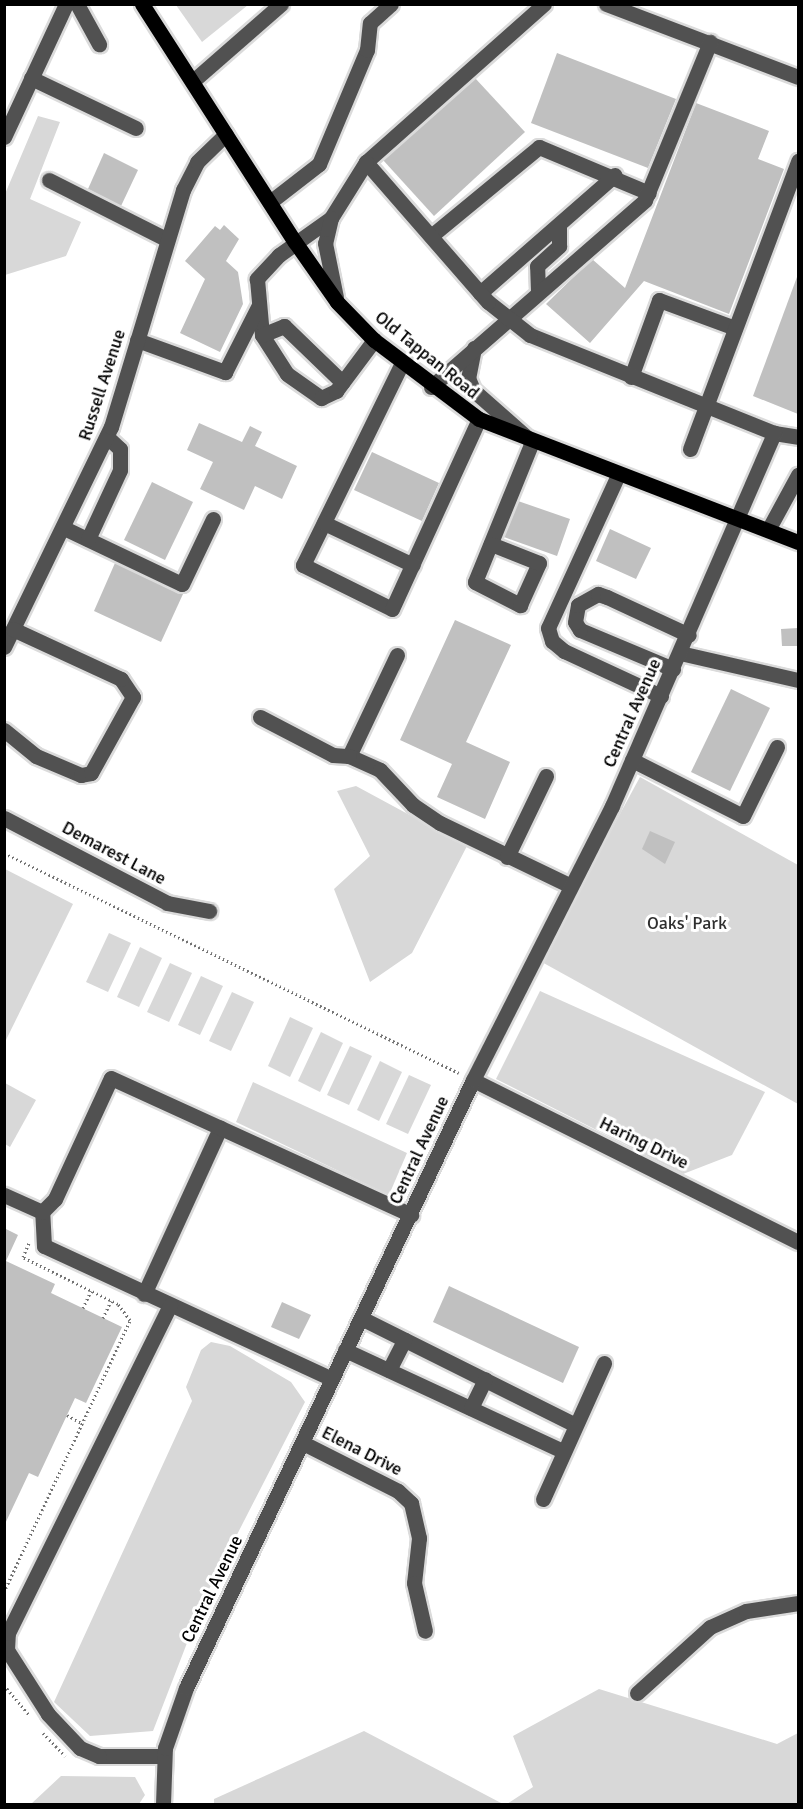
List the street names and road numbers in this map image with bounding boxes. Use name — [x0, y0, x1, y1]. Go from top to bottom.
street label: Old Tappan Road — [371, 306, 483, 404]
street label: Russell Avenue — [74, 327, 130, 443]
street label: Central Avenue — [598, 655, 666, 771]
street label: Demarest Lane — [58, 817, 170, 889]
street label: Central Avenue — [384, 1092, 454, 1208]
street label: Haring Drive — [596, 1112, 692, 1174]
street label: Elena Drive — [318, 1422, 406, 1480]
street label: Central Avenue — [177, 1532, 247, 1646]

